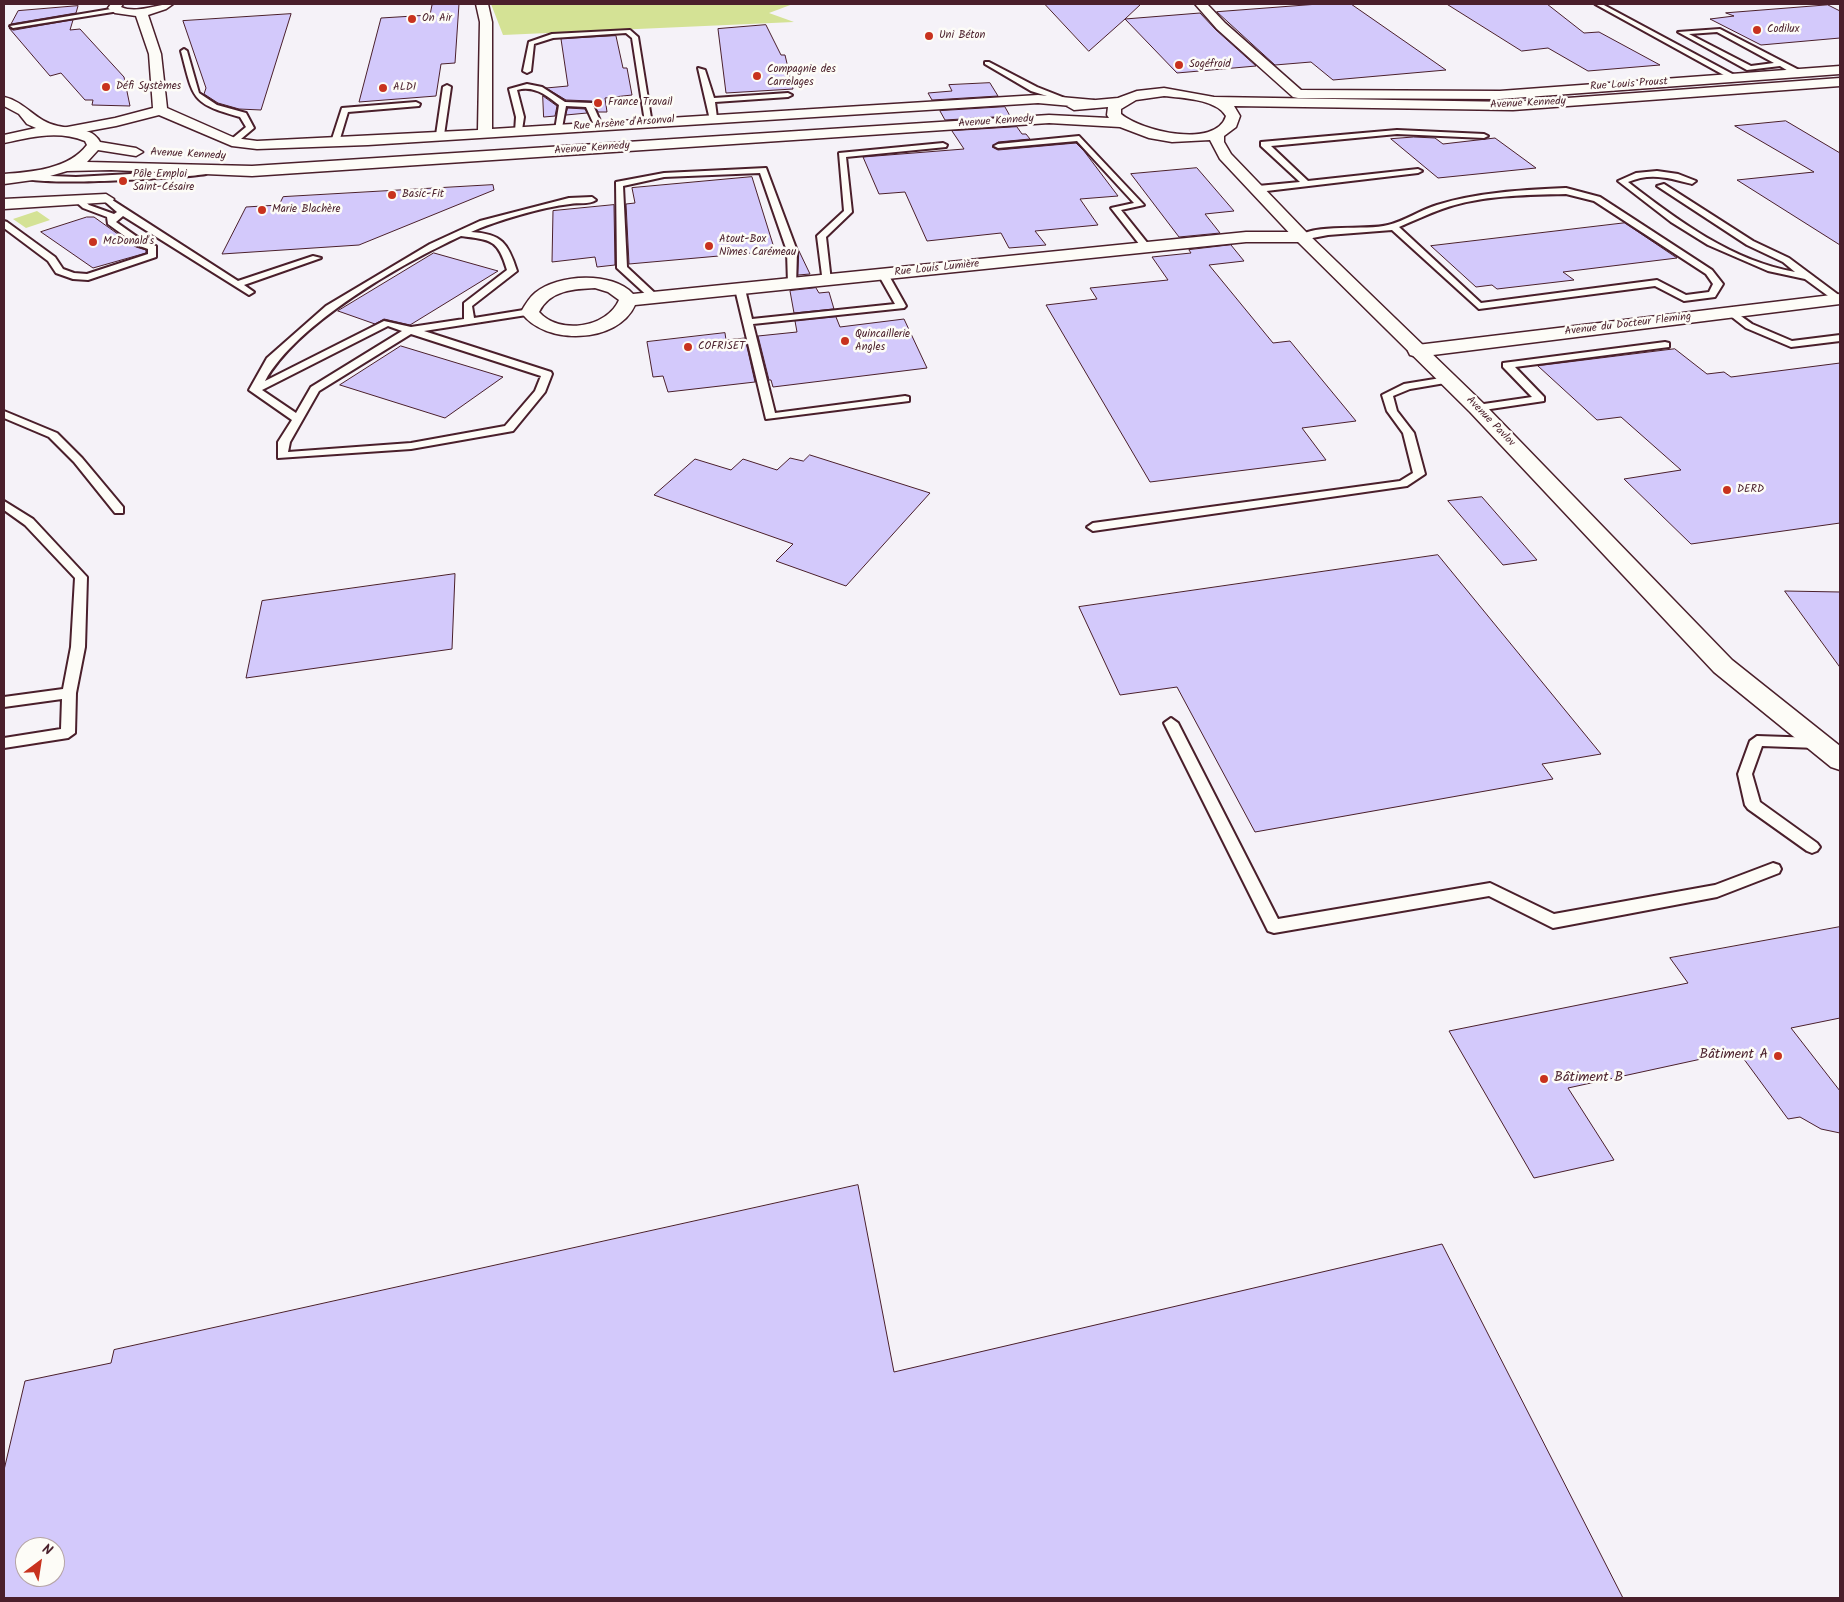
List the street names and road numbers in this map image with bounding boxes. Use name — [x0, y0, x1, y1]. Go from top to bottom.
street label: Rue Louis Proust — [1590, 76, 1668, 94]
street label: Avenue Kennedy — [1490, 95, 1566, 113]
street label: Avenue Kennedy — [958, 113, 1034, 131]
street label: Rue Arsène d'Arsonval — [573, 114, 675, 134]
street label: Avenue Kennedy — [554, 140, 630, 158]
street label: Avenue Kennedy — [150, 146, 226, 164]
street label: Rue Louis Lumière — [894, 258, 980, 280]
street label: Avenue du Docteur Fleming — [1564, 311, 1692, 339]
street label: Avenue Pavlov — [1463, 394, 1517, 450]

